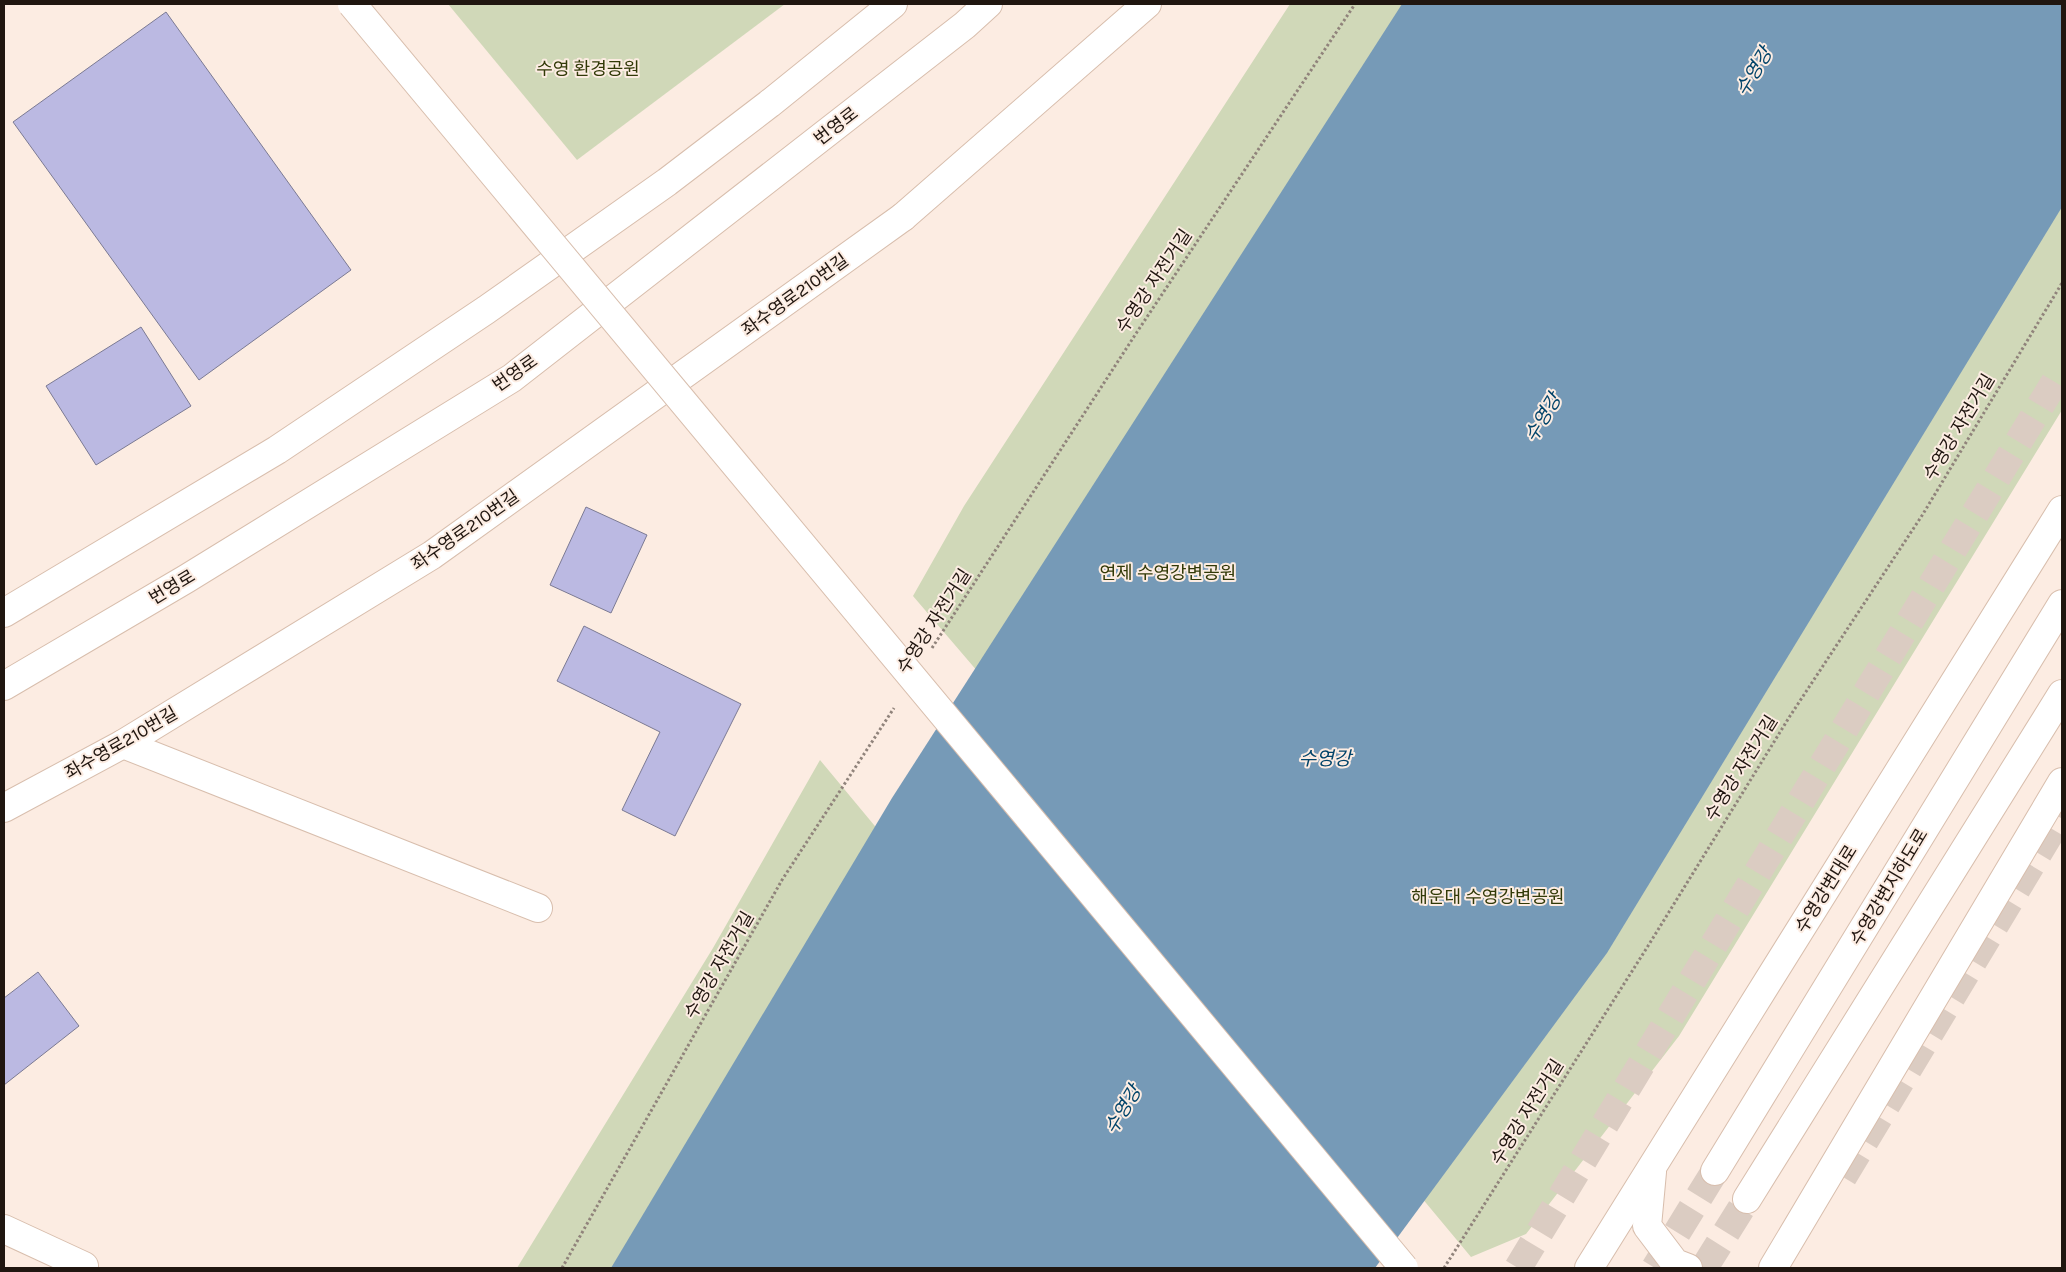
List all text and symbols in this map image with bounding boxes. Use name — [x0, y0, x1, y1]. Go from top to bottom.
water label: 수영강 — [1731, 42, 1778, 100]
park label: 수영 환경공원 — [536, 58, 640, 80]
street label: 번영로 — [810, 102, 862, 150]
street label: 수영강 자전거길 — [1111, 225, 1197, 337]
street label: 좌수영로210번길 — [737, 249, 853, 341]
street label: 번영로 — [488, 350, 542, 396]
street label: 수영강 자전거길 — [1919, 370, 1999, 484]
water label: 수영강 — [1520, 388, 1567, 446]
street label: 좌수영로210번길 — [407, 485, 523, 575]
park label: 연제 수영강변공원 — [1100, 562, 1236, 584]
street label: 번영로 — [145, 565, 199, 609]
street label: 수영강 자전거길 — [892, 565, 976, 677]
street label: 좌수영로210번길 — [61, 702, 181, 784]
street label: 수영강 자전거길 — [1700, 711, 1782, 825]
water label: 수영강 — [1299, 748, 1354, 770]
street label: 수영강변지하도로 — [1845, 825, 1933, 949]
street label: 수영강변대로 — [1790, 841, 1862, 937]
park label: 해운대 수영강변공원 — [1411, 886, 1565, 908]
street label: 수영강 자전거길 — [679, 907, 759, 1023]
street label: 수영강 자전거길 — [1486, 1055, 1568, 1169]
water label: 수영강 — [1100, 1080, 1147, 1138]

